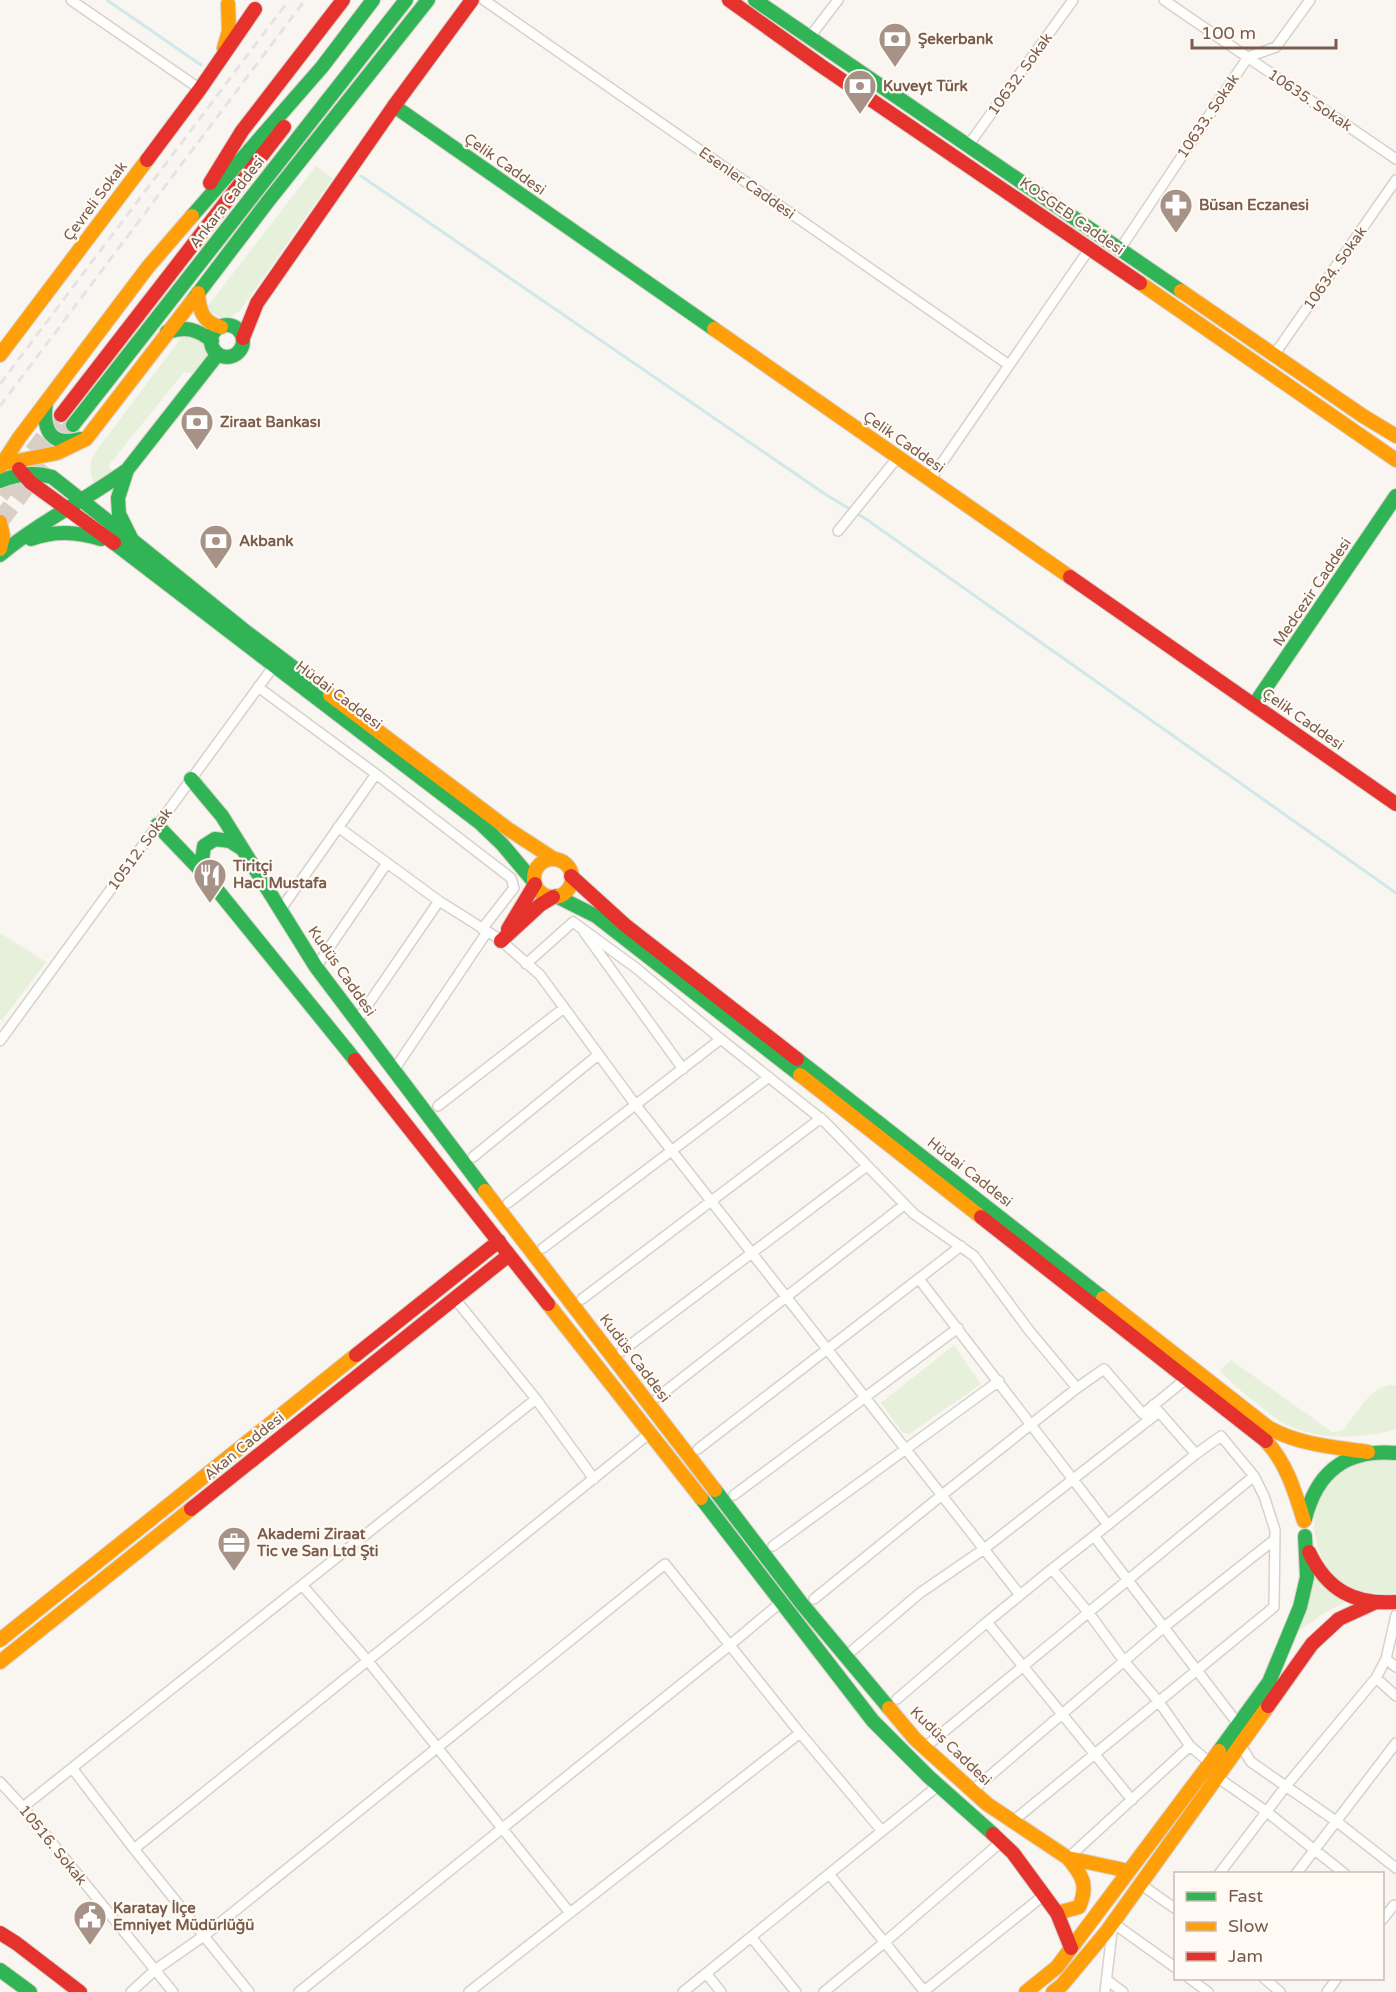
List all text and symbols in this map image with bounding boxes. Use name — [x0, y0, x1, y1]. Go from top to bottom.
scale bar — [1192, 12, 1336, 50]
bank icon: Şekerbank — [877, 21, 913, 68]
text: 100 m — [1201, 22, 1256, 44]
street label: 10632. Sokak — [984, 29, 1056, 119]
place label: Şekerbank — [918, 30, 993, 49]
street label: 10635. Sokak — [1264, 65, 1356, 135]
bank icon: Kuveyt Türk — [842, 68, 878, 115]
street label: 10633. Sokak — [1173, 70, 1243, 162]
place label: Kuveyt Türk — [883, 77, 968, 96]
street label: Çelik Caddesi — [461, 129, 549, 199]
street label: Esenler Caddesi — [695, 143, 799, 223]
street label: Ankara Caddesi — [185, 152, 269, 252]
street label: Çevreli Sokak — [59, 158, 131, 244]
street label: KOSGEB Caddesi — [1016, 173, 1128, 259]
pharmacy icon: Büsan Eczanesi — [1158, 187, 1194, 234]
place label: Büsan Eczanesi — [1199, 196, 1309, 214]
street label: 10634. Sokak — [1300, 223, 1370, 313]
bank icon: Ziraat Bankası — [179, 404, 215, 451]
street label: Çelik Caddesi — [860, 407, 948, 477]
place label: Ziraat Bankası — [220, 413, 321, 431]
bank icon: Akbank — [198, 523, 234, 570]
place label: Akbank — [239, 532, 293, 550]
street label: Medcezir Caddesi — [1269, 534, 1355, 650]
street label: Hüdai Caddesi — [292, 657, 386, 733]
street label: Çelik Caddesi — [1259, 684, 1347, 754]
street label: 10512. Sokak — [104, 804, 176, 894]
restaurant icon: Tiritçi Hacı Mustafa — [192, 857, 228, 904]
place label: Tiritçi Hacı Mustafa — [232, 857, 327, 892]
street label: Kudüs Caddesi — [304, 922, 380, 1020]
street label: Hüdai Caddesi — [924, 1133, 1016, 1211]
street label: Kudüs Caddesi — [596, 1310, 674, 1406]
street label: Akan Caddesi — [200, 1408, 288, 1484]
office icon: Akademi Ziraat Tic ve San Ltd Şti — [216, 1525, 252, 1572]
place label: Akademi Ziraat Tic ve San Ltd Şti — [256, 1525, 379, 1561]
street label: Kudüs Caddesi — [907, 1703, 995, 1789]
street label: 10516. Sokak — [15, 1801, 91, 1889]
legend — [1174, 1872, 1384, 1980]
text: Fast — [1228, 1885, 1263, 1907]
public building icon: Karatay İlçe Emniyet Müdürlüğü — [72, 1899, 108, 1946]
place label: Karatay İlçe Emniyet Müdürlüğü — [113, 1899, 254, 1935]
text: Slow — [1228, 1915, 1269, 1937]
text: Jam — [1228, 1945, 1263, 1967]

